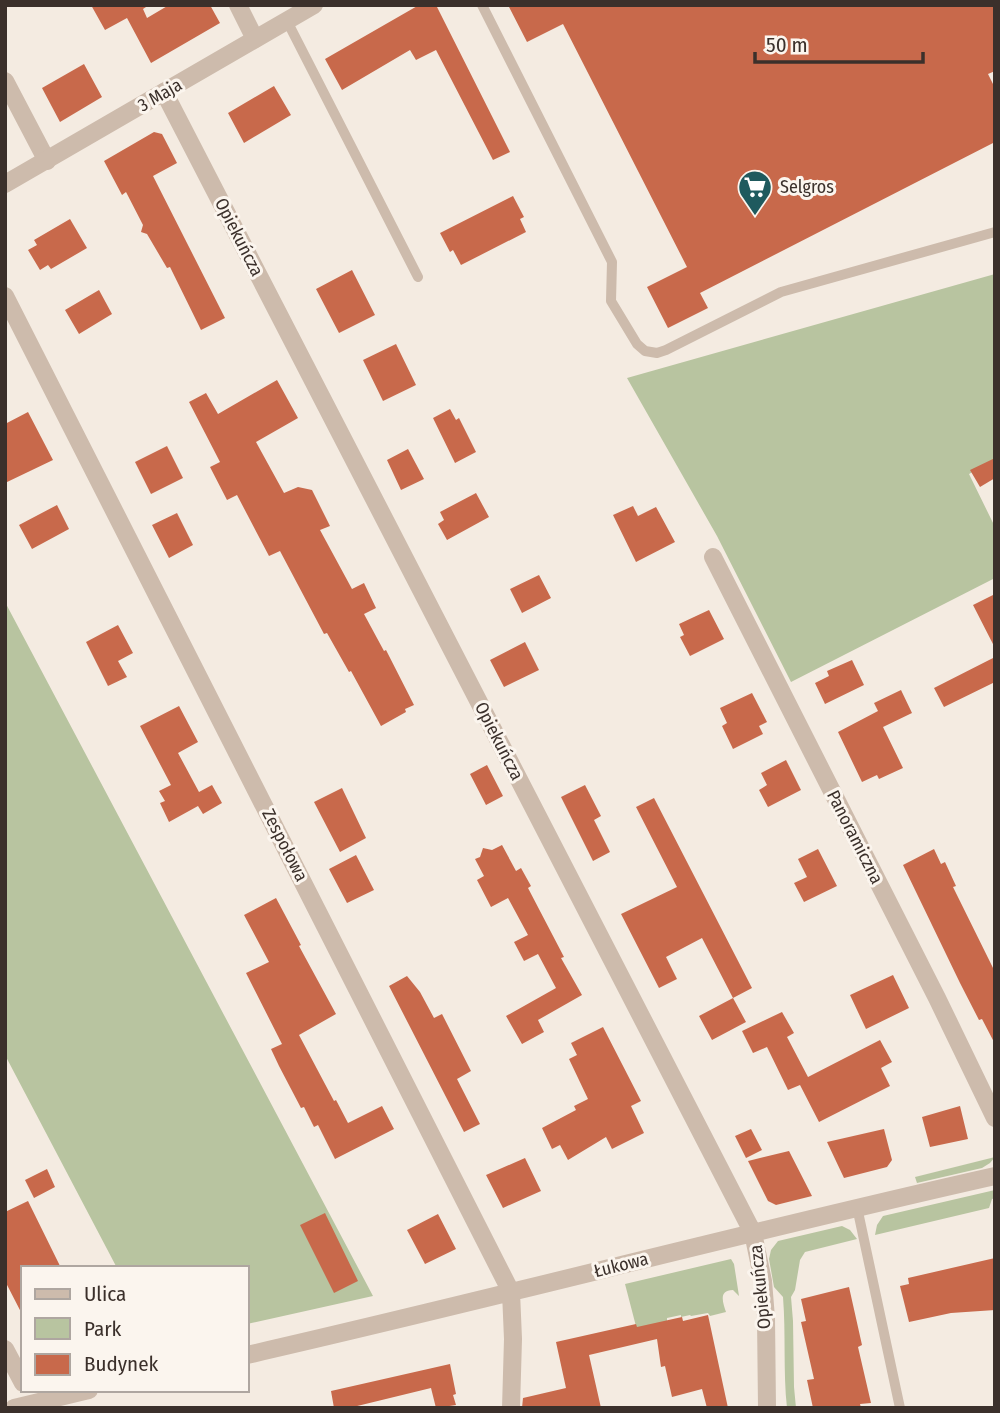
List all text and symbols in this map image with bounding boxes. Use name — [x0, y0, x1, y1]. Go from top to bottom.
scale bar — [755, 21, 923, 65]
text: 50 m — [766, 32, 808, 58]
street label: 3 Maja — [134, 74, 186, 116]
supermarket icon: Selgros — [736, 168, 774, 217]
place label: Selgros — [780, 176, 834, 198]
street label: Opiekuńcza — [210, 194, 268, 280]
street label: Opiekuńcza — [470, 698, 528, 784]
street label: Panoramiczna — [822, 786, 888, 888]
street label: Zespołowa — [257, 805, 313, 885]
street label: Opiekuńcza — [745, 1243, 775, 1330]
street label: Łukowa — [591, 1248, 651, 1282]
legend — [21, 1266, 248, 1392]
text: Ulica — [84, 1281, 126, 1307]
text: Park — [84, 1316, 122, 1342]
text: Budynek — [84, 1351, 159, 1377]

